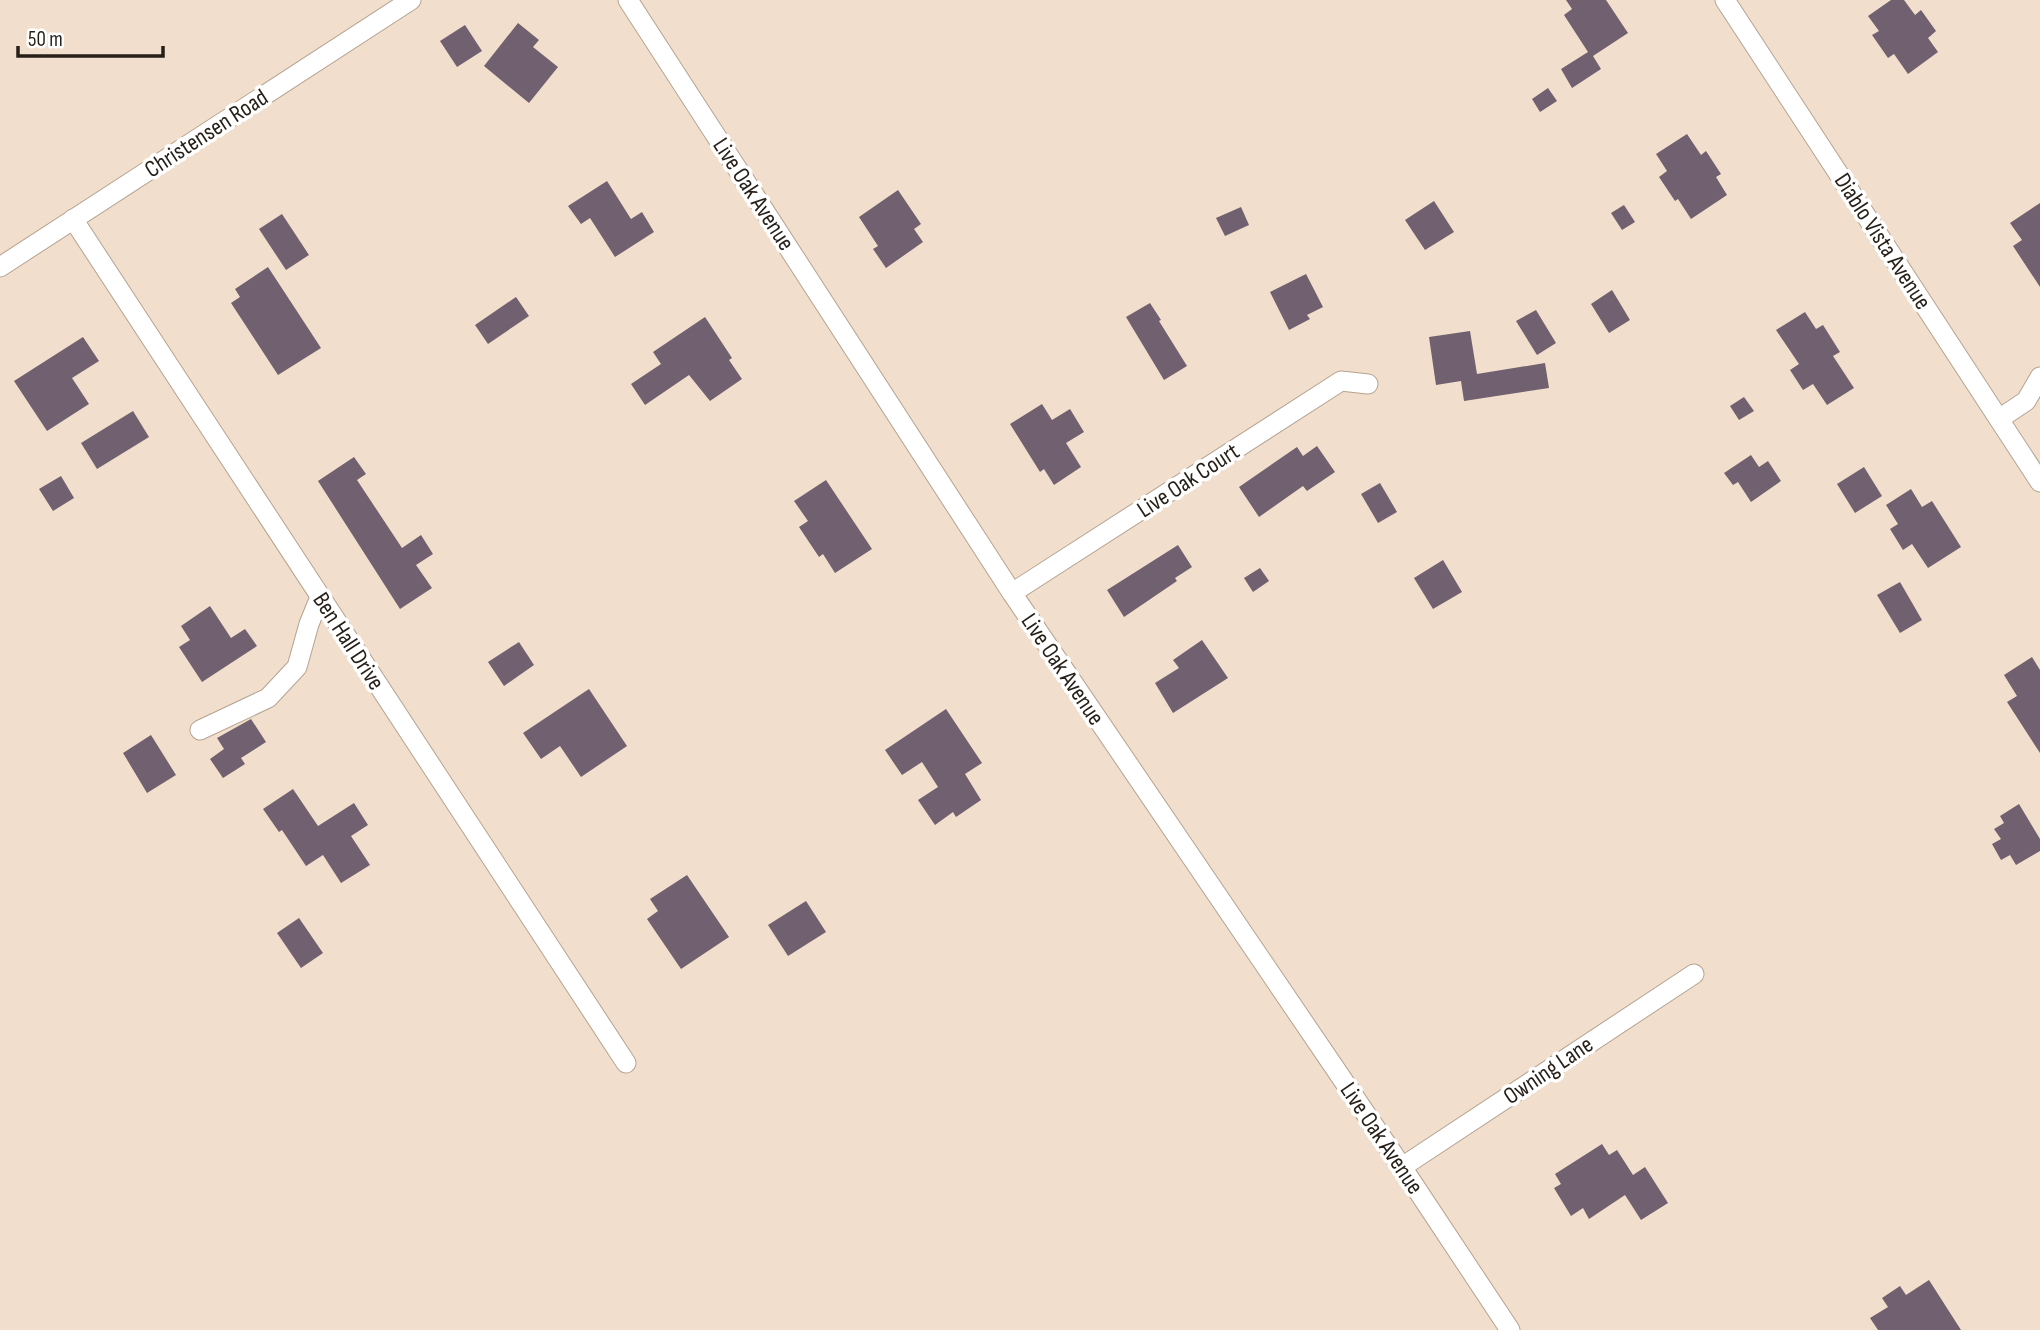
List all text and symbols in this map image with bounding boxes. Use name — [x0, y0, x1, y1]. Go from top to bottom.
scale bar — [18, 14, 163, 58]
text: 50 m — [28, 27, 63, 52]
street label: Christensen Road — [139, 83, 273, 184]
street label: Live Oak Avenue — [706, 133, 801, 256]
street label: Diablo Vista Avenue — [1828, 168, 1937, 315]
street label: Live Oak Court — [1132, 437, 1245, 524]
street label: Ben Hall Drive — [306, 587, 391, 696]
street label: Live Oak Avenue — [1015, 608, 1111, 731]
street label: Owning Lane — [1498, 1030, 1599, 1111]
street label: Live Oak Avenue — [1334, 1077, 1430, 1200]

